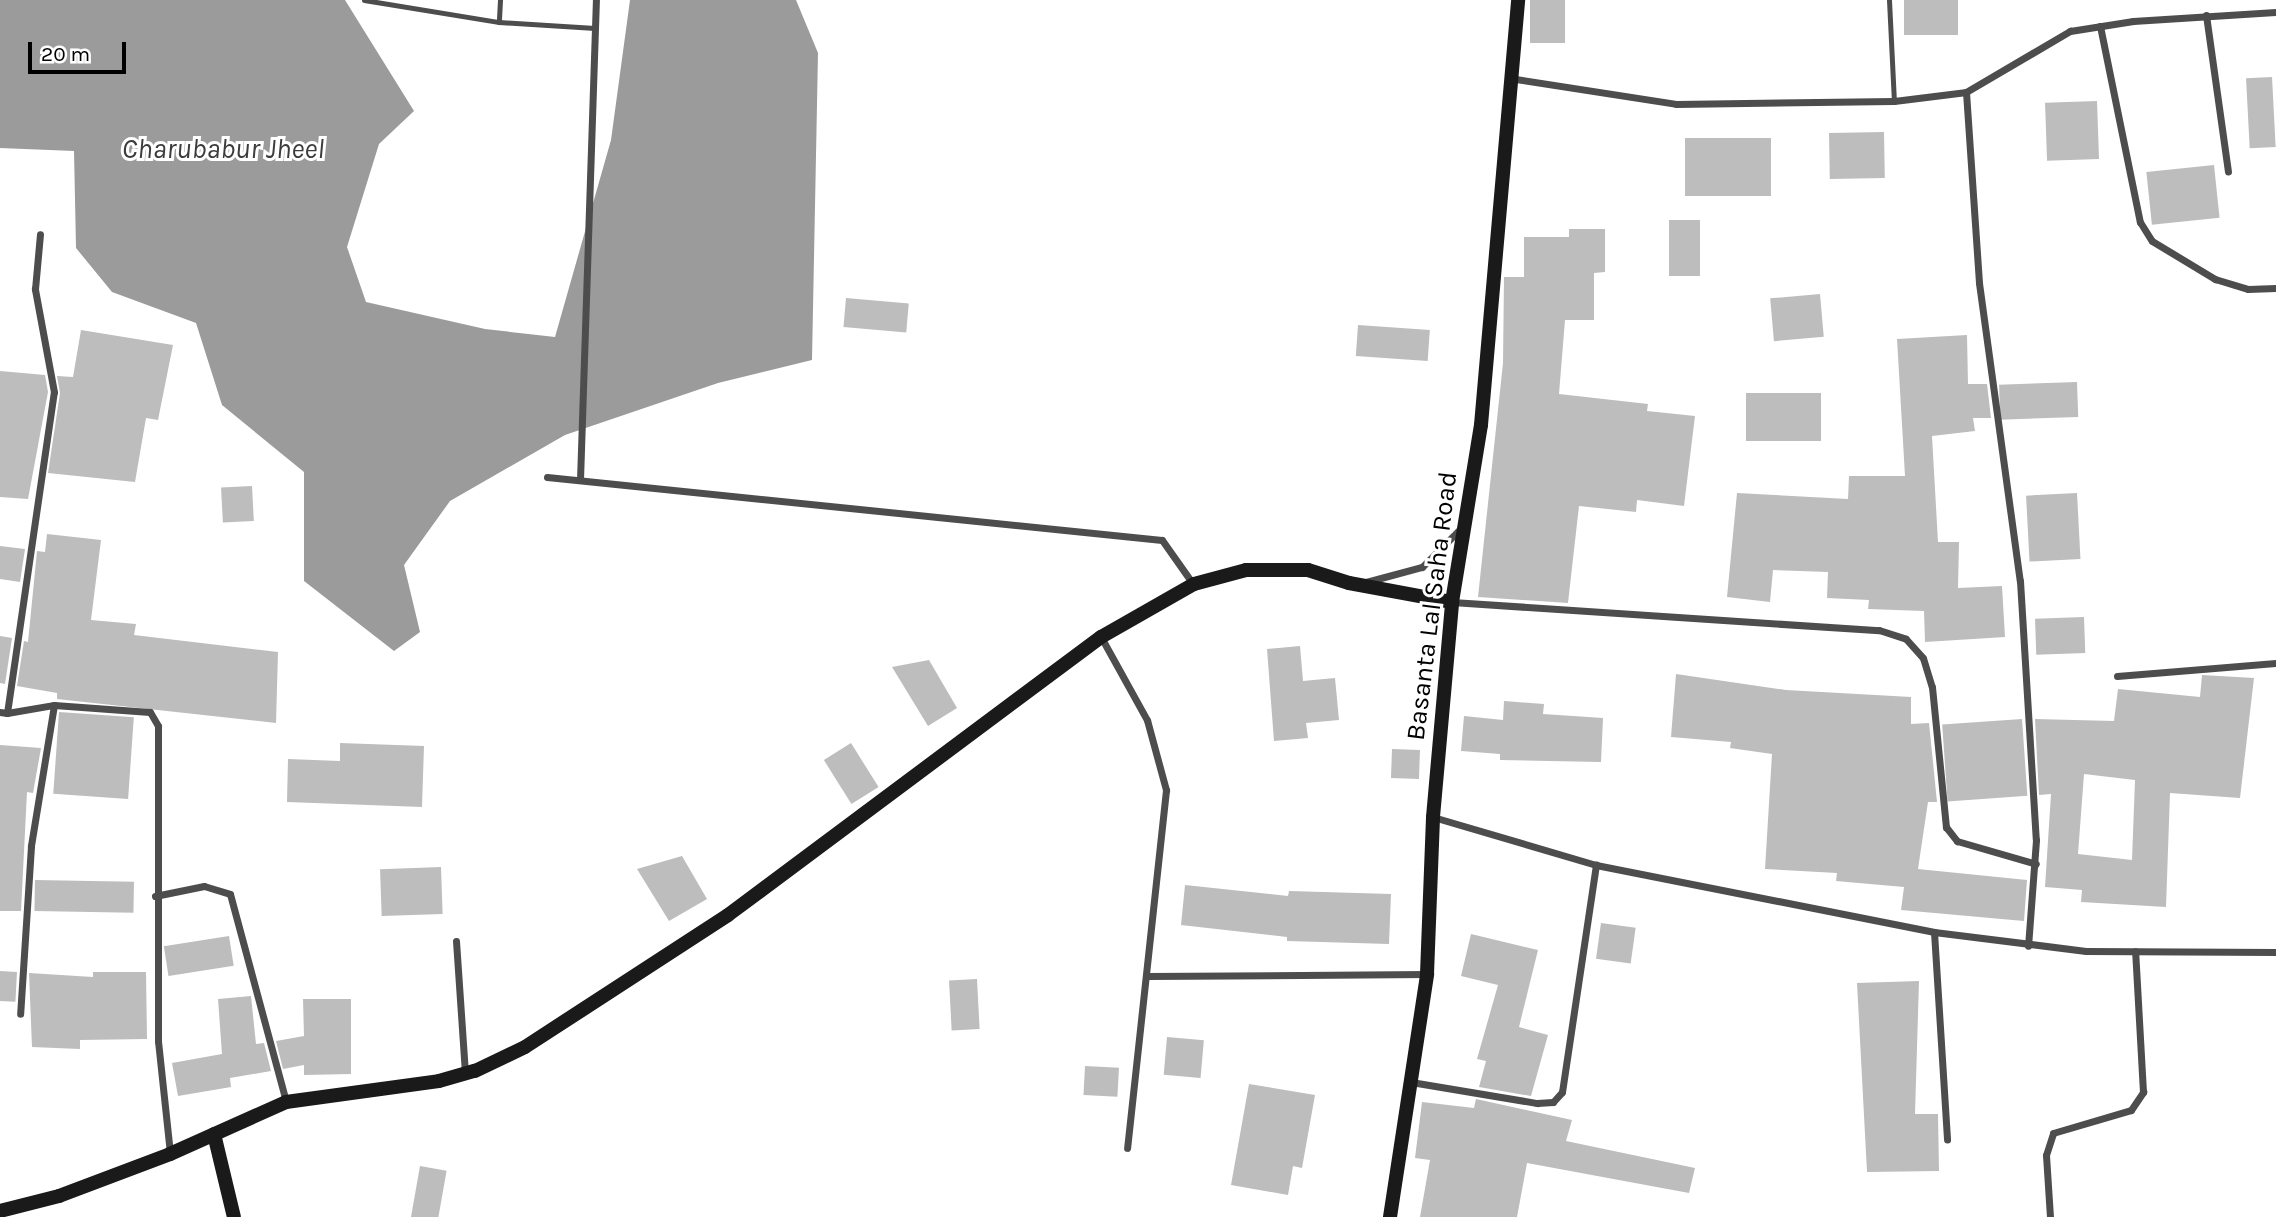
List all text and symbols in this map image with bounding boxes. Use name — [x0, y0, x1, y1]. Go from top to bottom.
scale bar — [32, 28, 130, 72]
text: 20 m — [41, 42, 90, 66]
water label: Charubabur Jheel — [122, 132, 324, 166]
street label: Basanta Lal Saha Road — [1400, 470, 1464, 742]

